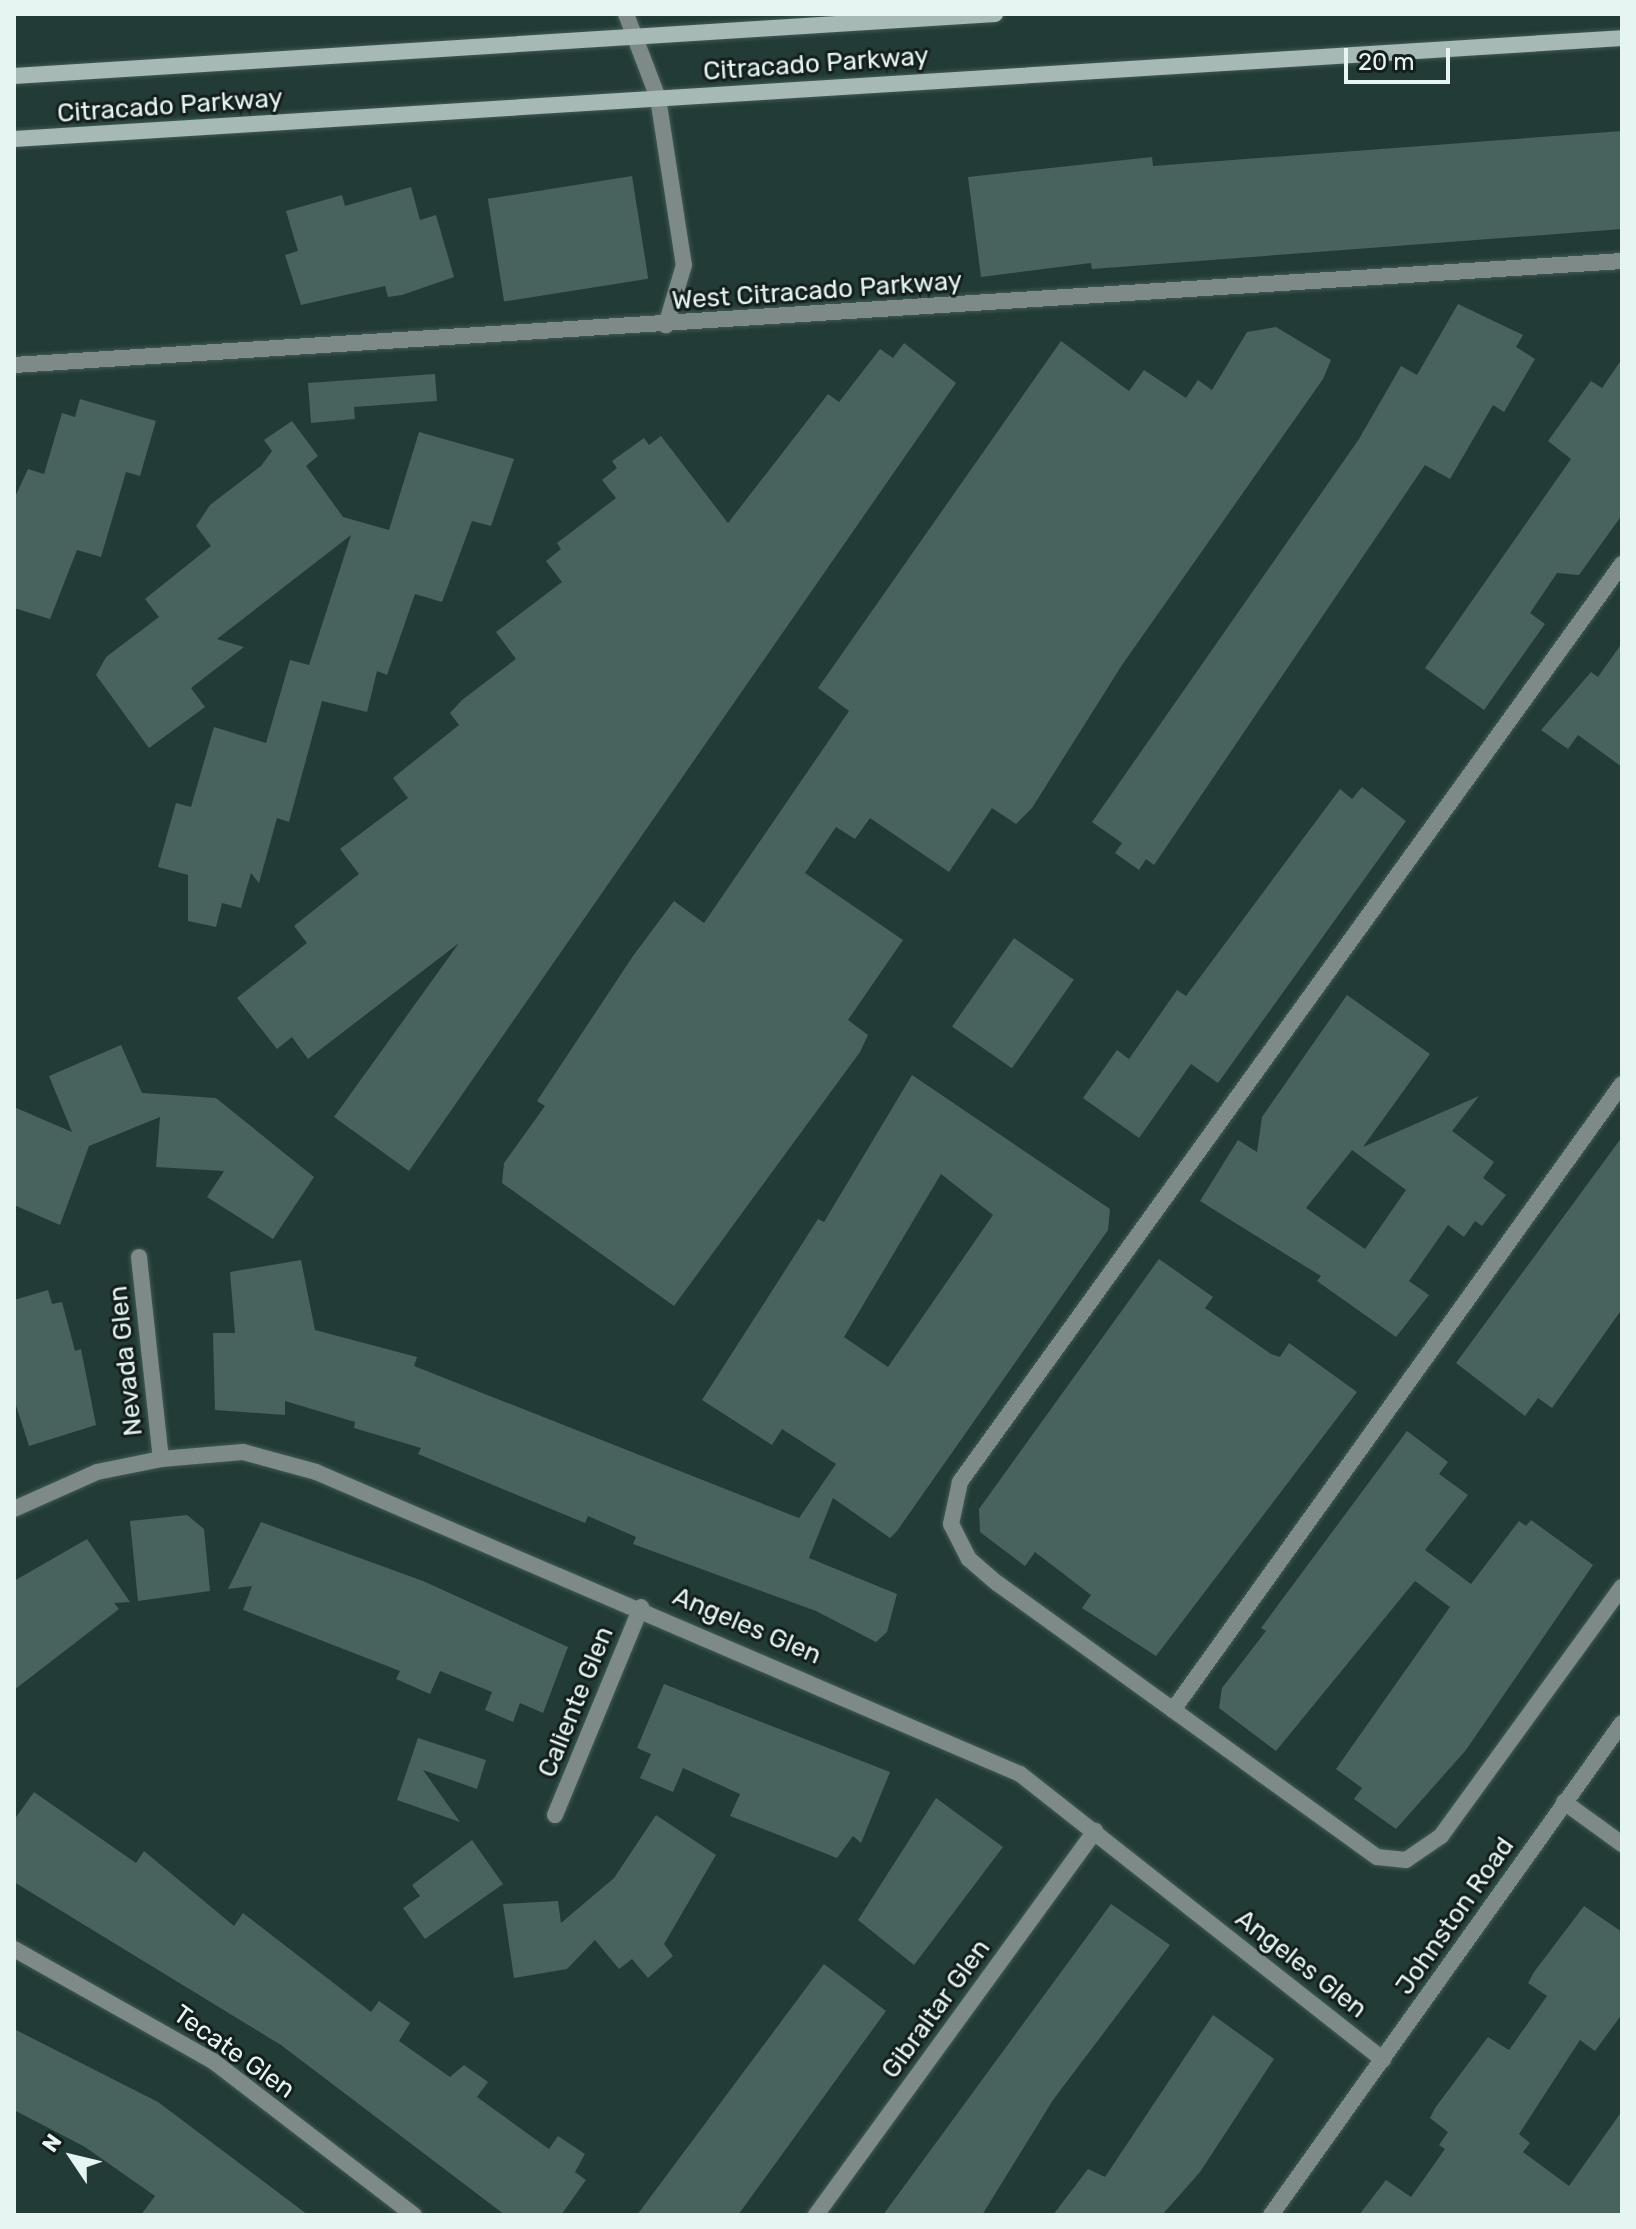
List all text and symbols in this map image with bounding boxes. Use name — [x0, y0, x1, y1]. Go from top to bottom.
scale bar — [1348, 32, 1454, 82]
street label: Citracado Parkway — [702, 41, 930, 87]
text: 20 m — [1358, 48, 1415, 76]
street label: Citracado Parkway — [56, 83, 284, 129]
street label: West Citracado Parkway — [671, 265, 963, 317]
street label: Nevada Glen — [103, 1284, 149, 1438]
street label: Angeles Glen — [668, 1581, 826, 1671]
street label: Caliente Glen — [532, 1622, 620, 1782]
street label: Johnston Road — [1389, 1831, 1521, 2001]
street label: Angeles Glen — [1229, 1903, 1373, 2025]
street label: Gibraltar Glen — [875, 1933, 997, 2085]
street label: Tecate Glen — [167, 1999, 301, 2105]
north arrow — [32, 2117, 112, 2197]
text: N — [36, 2129, 68, 2157]

